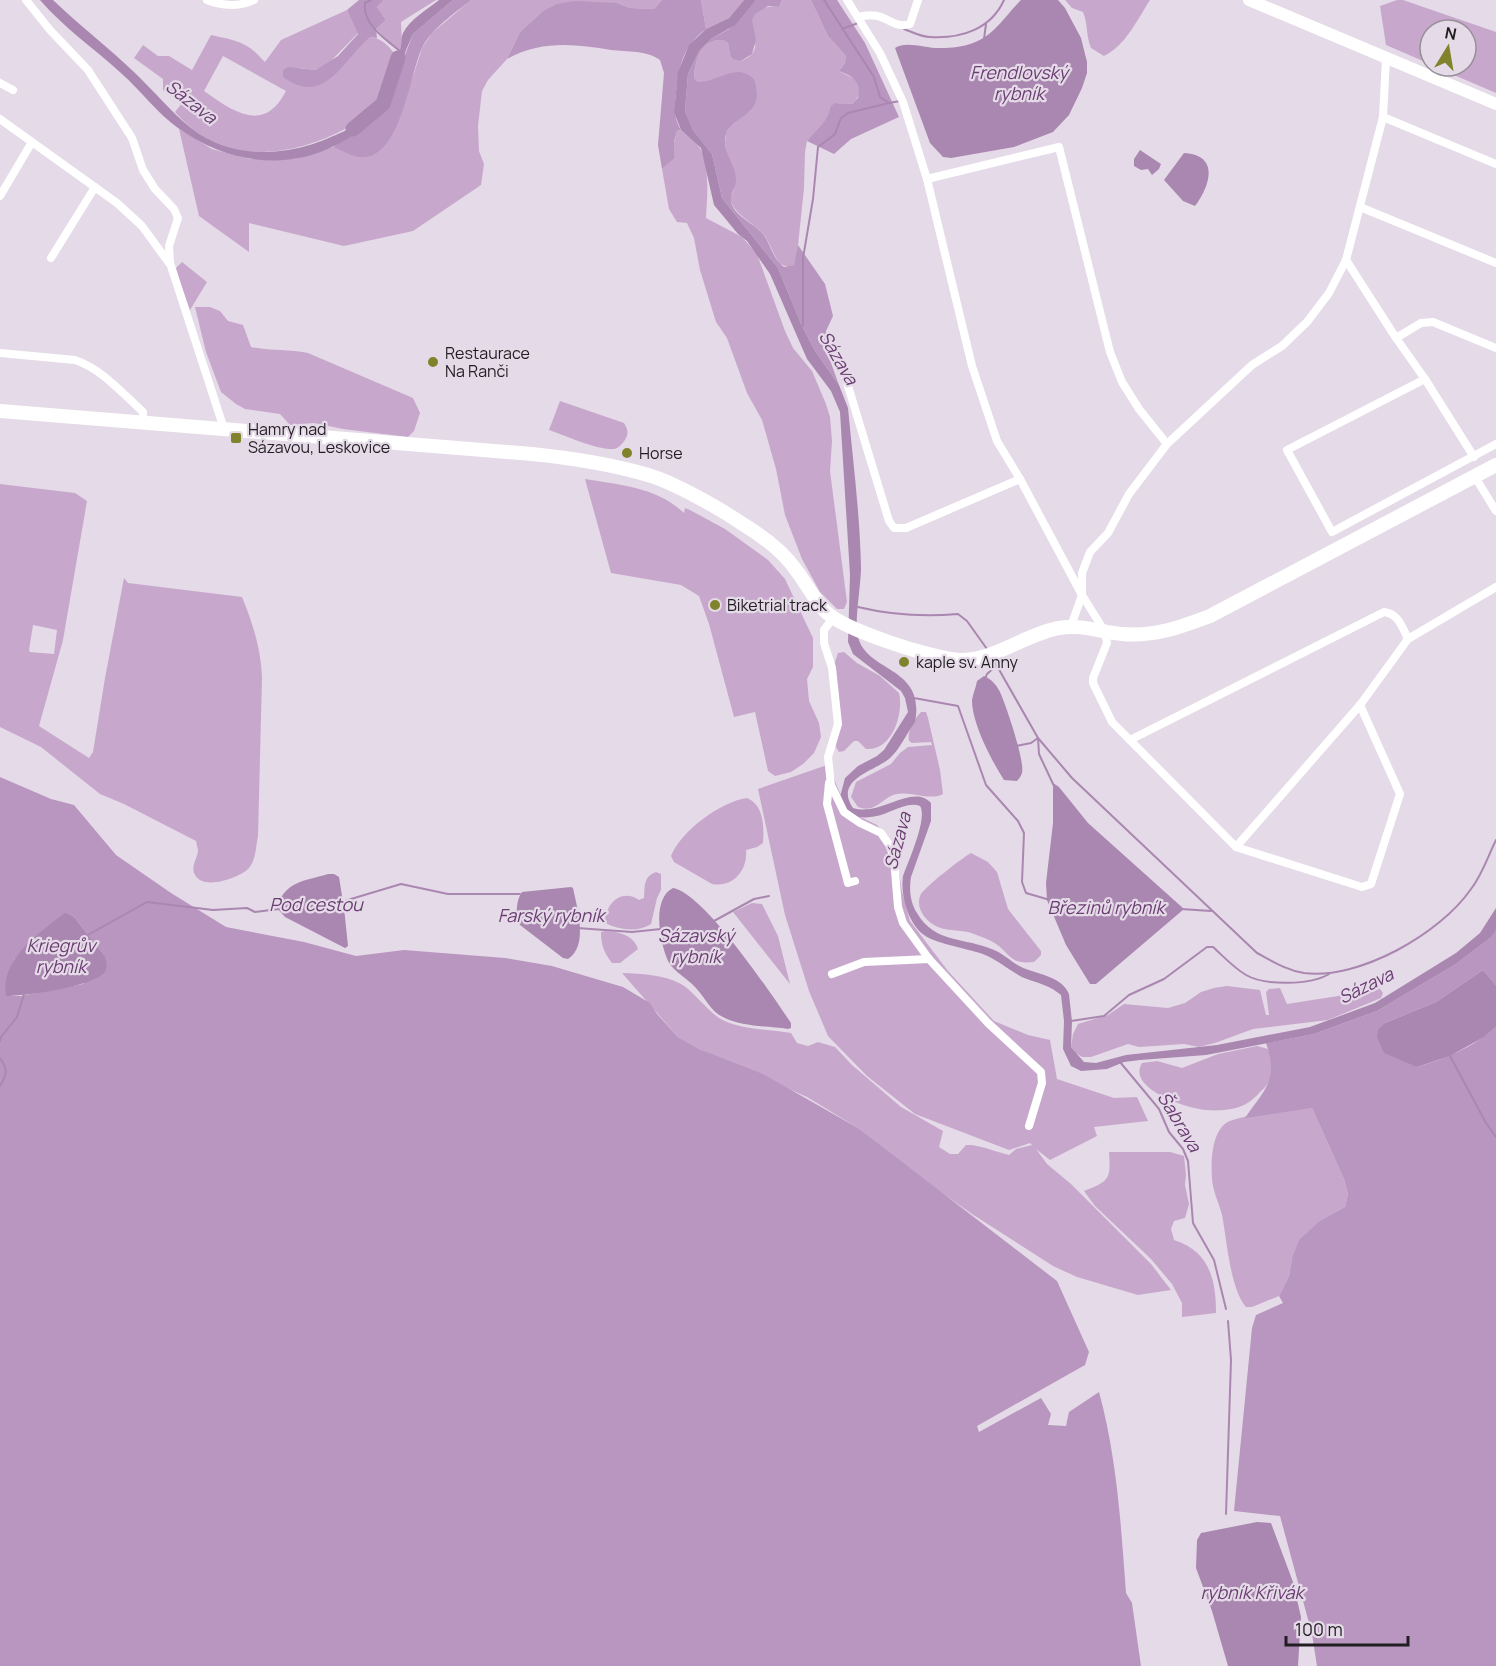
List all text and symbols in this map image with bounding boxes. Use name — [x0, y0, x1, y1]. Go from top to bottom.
north arrow — [1418, 18, 1478, 78]
text: N — [1443, 21, 1459, 45]
water label: Frendlovský rybník — [970, 60, 1071, 105]
water label: Sázava — [161, 74, 223, 129]
water label: Sázava — [814, 326, 864, 390]
place label: Restaurace Na Ranči — [445, 342, 530, 382]
marker: Restaurace Na Ranči — [426, 355, 440, 369]
place label: Hamry nad Sázavou, Leskovice — [248, 418, 390, 458]
marker: Hamry nad Sázavou, Leskovice — [229, 431, 243, 445]
place label: Horse — [639, 442, 683, 464]
marker: Horse — [620, 446, 634, 460]
place label: Biketrial track — [727, 594, 828, 616]
marker: Biketrial track — [708, 598, 722, 612]
place label: kaple sv. Anny — [916, 651, 1019, 673]
marker: kaple sv. Anny — [897, 655, 911, 669]
water label: Sázava — [878, 809, 916, 872]
water label: Pod cestou — [269, 892, 364, 916]
water label: Březinů rybník — [1048, 895, 1168, 919]
water label: Farský rybník — [498, 903, 607, 927]
water label: Sázavský rybník — [658, 923, 737, 968]
water label: Kriegrův rybník — [27, 933, 98, 978]
water label: Sázava — [1334, 961, 1398, 1009]
water label: Šabrava — [1153, 1087, 1208, 1157]
water label: rybník Křivák — [1201, 1580, 1306, 1604]
scale bar — [1286, 1609, 1408, 1647]
text: 100 m — [1295, 1617, 1343, 1641]

